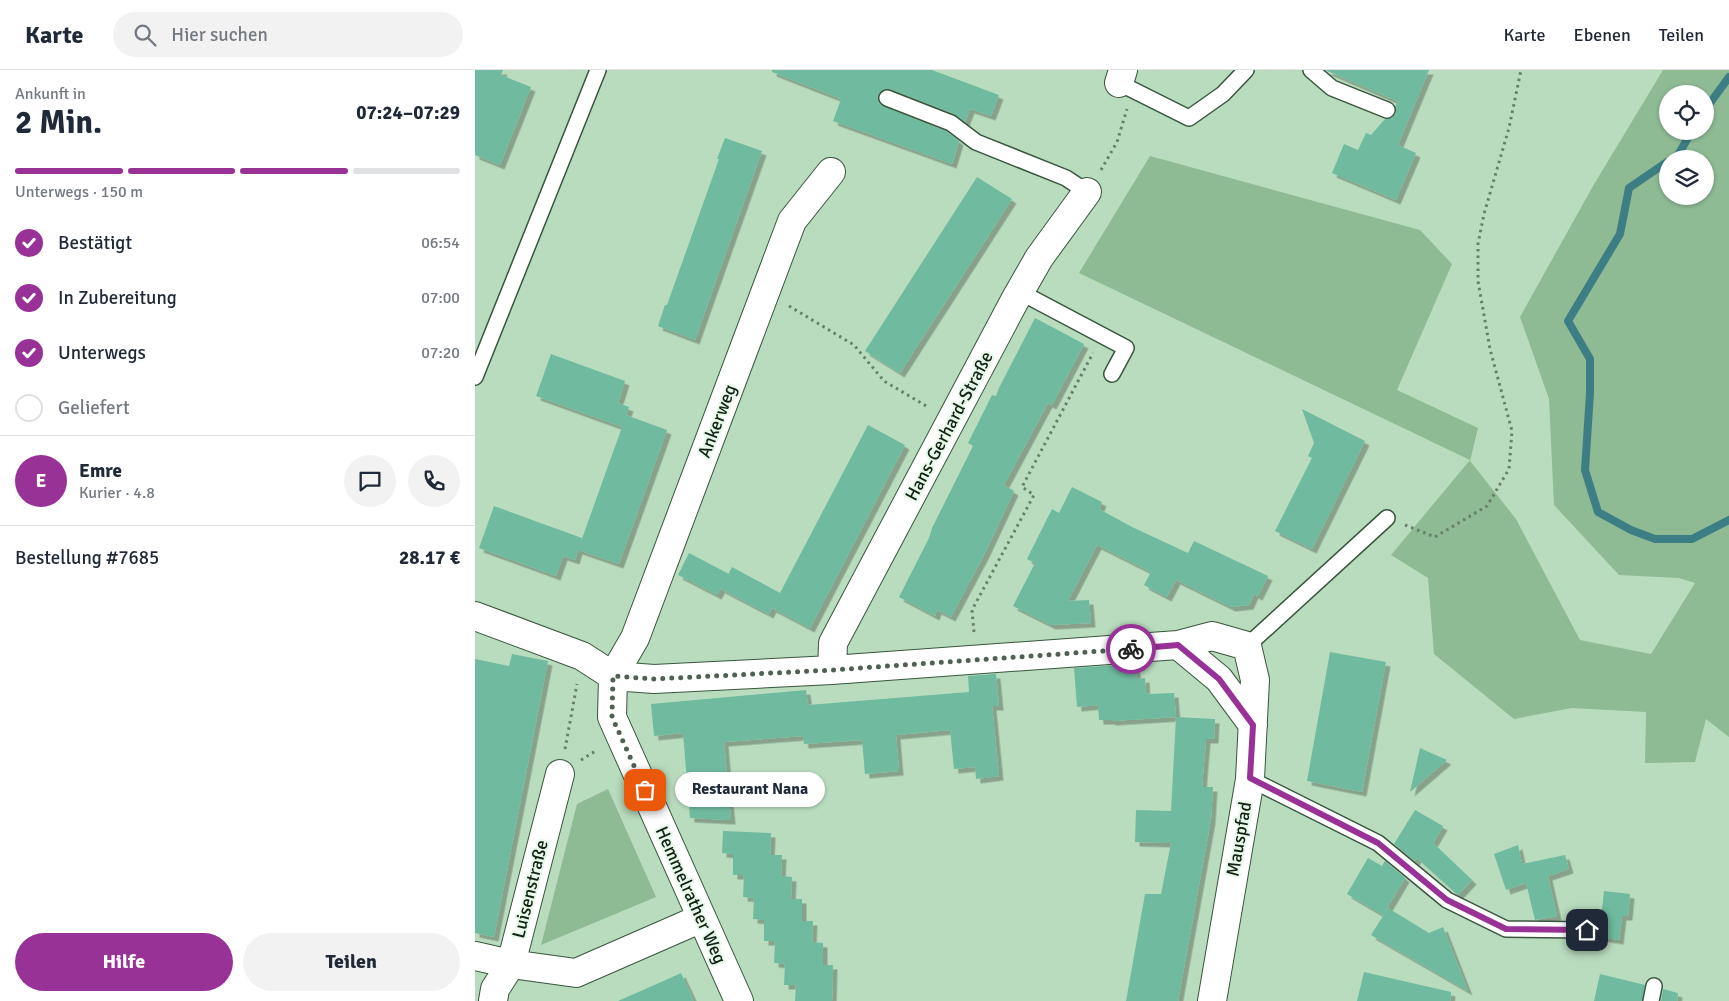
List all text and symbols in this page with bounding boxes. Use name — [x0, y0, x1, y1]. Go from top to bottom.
search box — [113, 12, 463, 57]
text: Karte — [25, 20, 83, 50]
icon: search — [131, 21, 159, 49]
text: Hier suchen — [171, 23, 268, 47]
text: Karte — [1503, 24, 1545, 46]
text: Ebenen — [1573, 24, 1631, 46]
text: Teilen — [1659, 24, 1704, 46]
text: Ankunft in — [15, 84, 86, 104]
map controls — [1659, 85, 1714, 205]
button: locate — [1659, 85, 1714, 140]
text: 07:24–07:29 — [356, 101, 460, 125]
text: 2 Min. — [15, 103, 102, 142]
button: layers — [1659, 150, 1714, 205]
text: Unterwegs · 150 m — [15, 182, 143, 202]
icon: check — [15, 229, 43, 257]
text: Bestätigt — [58, 231, 132, 255]
text: 06:54 — [421, 233, 460, 253]
icon: check — [15, 284, 43, 312]
text: In Zubereitung — [58, 286, 177, 310]
text: 07:00 — [421, 288, 460, 308]
icon: check — [15, 339, 43, 367]
text: Unterwegs — [58, 341, 146, 365]
text: 07:20 — [421, 343, 460, 363]
street label: Hans-Gerhard-Straße — [900, 348, 998, 504]
street label: Ankerweg — [693, 381, 741, 461]
text: Geliefert — [58, 396, 130, 420]
button: chat — [344, 455, 396, 507]
button: phone — [408, 455, 460, 507]
text: Emre — [79, 459, 122, 483]
text: E — [36, 469, 46, 493]
text: Kurier · 4.8 — [79, 483, 155, 503]
text: Bestellung #7685 — [15, 546, 159, 570]
text: 28.17 € — [399, 546, 460, 570]
courier — [1106, 624, 1156, 674]
icon: bike — [1117, 635, 1145, 663]
pin — [624, 769, 666, 811]
callout: Restaurant Nana — [675, 772, 825, 808]
icon: bag — [631, 776, 659, 804]
text: Restaurant Nana — [692, 779, 808, 799]
street label: Mauspfad — [1222, 800, 1256, 878]
street label: Hemmelrather Weg — [651, 823, 731, 967]
street label: Luisenstraße — [507, 838, 553, 940]
pin — [1566, 909, 1608, 951]
icon: home — [1573, 916, 1601, 944]
button: Hilfe — [15, 933, 233, 991]
button: Teilen — [243, 933, 460, 991]

